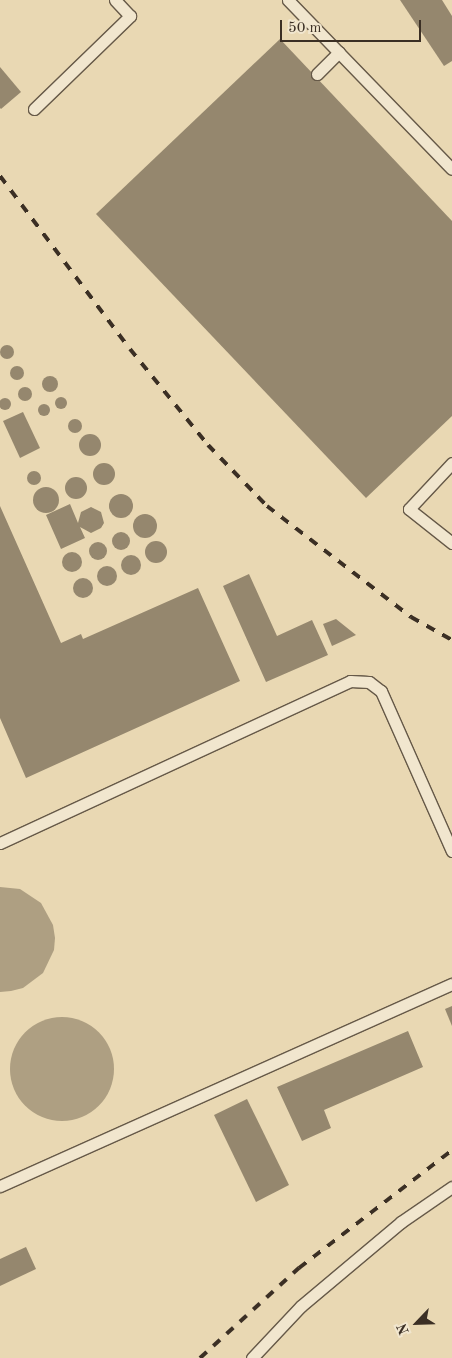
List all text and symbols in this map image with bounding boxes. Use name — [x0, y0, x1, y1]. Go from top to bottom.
scale bar — [282, 10, 423, 42]
text: 50 m — [288, 21, 322, 36]
north arrow — [392, 1298, 442, 1348]
text: N — [395, 1321, 412, 1337]

